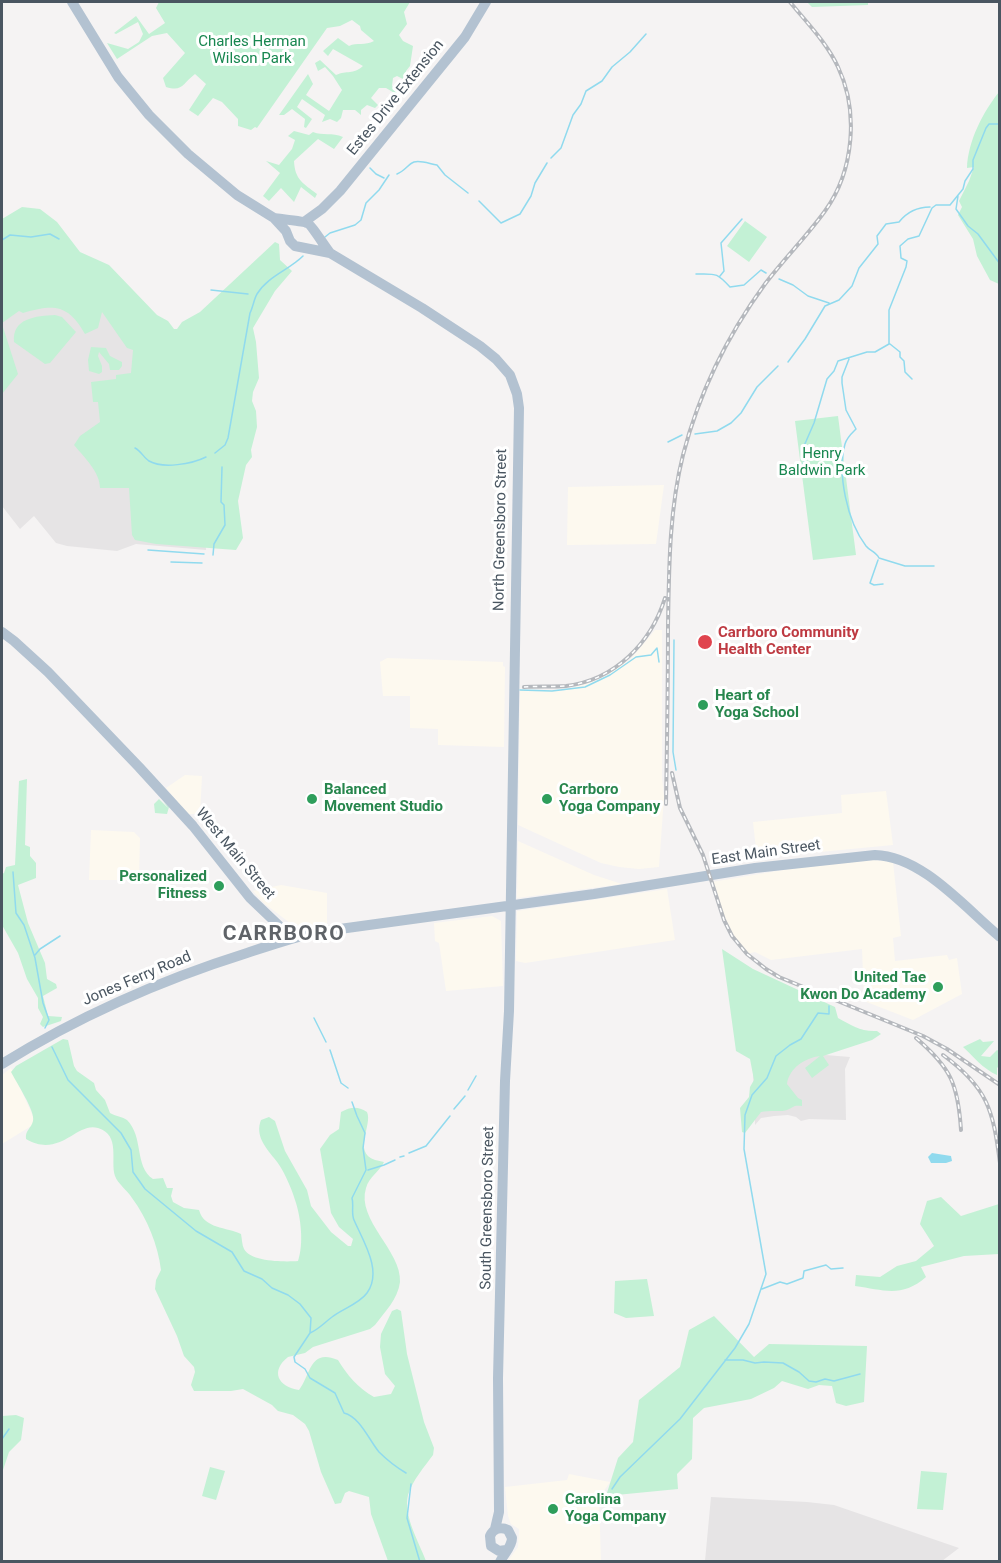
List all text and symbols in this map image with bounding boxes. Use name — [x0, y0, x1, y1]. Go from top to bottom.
park label: Charles Herman Wilson Park — [198, 33, 306, 68]
street label: Estes Drive Extension — [344, 37, 448, 159]
park label: Henry Baldwin Park — [779, 445, 865, 480]
street label: North Greensboro Street — [491, 449, 511, 611]
place label: Carrboro Community Health Center — [718, 624, 859, 659]
marker: Carrboro Community Health Center — [696, 633, 714, 651]
place label: Heart of Yoga School — [715, 687, 799, 722]
marker: Heart of Yoga School — [696, 698, 710, 712]
place label: Balanced Movement Studio — [324, 781, 443, 816]
place label: Carrboro Yoga Company — [559, 781, 660, 816]
marker: Balanced Movement Studio — [305, 792, 319, 806]
marker: Carrboro Yoga Company — [540, 792, 554, 806]
street label: West Main Street — [192, 805, 278, 903]
street label: East Main Street — [711, 836, 821, 870]
place label: Personalized Fitness — [119, 868, 207, 903]
marker: Personalized Fitness — [212, 879, 226, 893]
district label: CARRBORO — [223, 922, 345, 948]
street label: Jones Ferry Road — [80, 948, 194, 1010]
place label: United Tae Kwon Do Academy — [800, 969, 926, 1004]
marker: United Tae Kwon Do Academy — [931, 980, 945, 994]
street label: South Greensboro Street — [478, 1126, 498, 1290]
place label: Carolina Yoga Company — [565, 1491, 666, 1526]
marker: Carolina Yoga Company — [546, 1502, 560, 1516]

